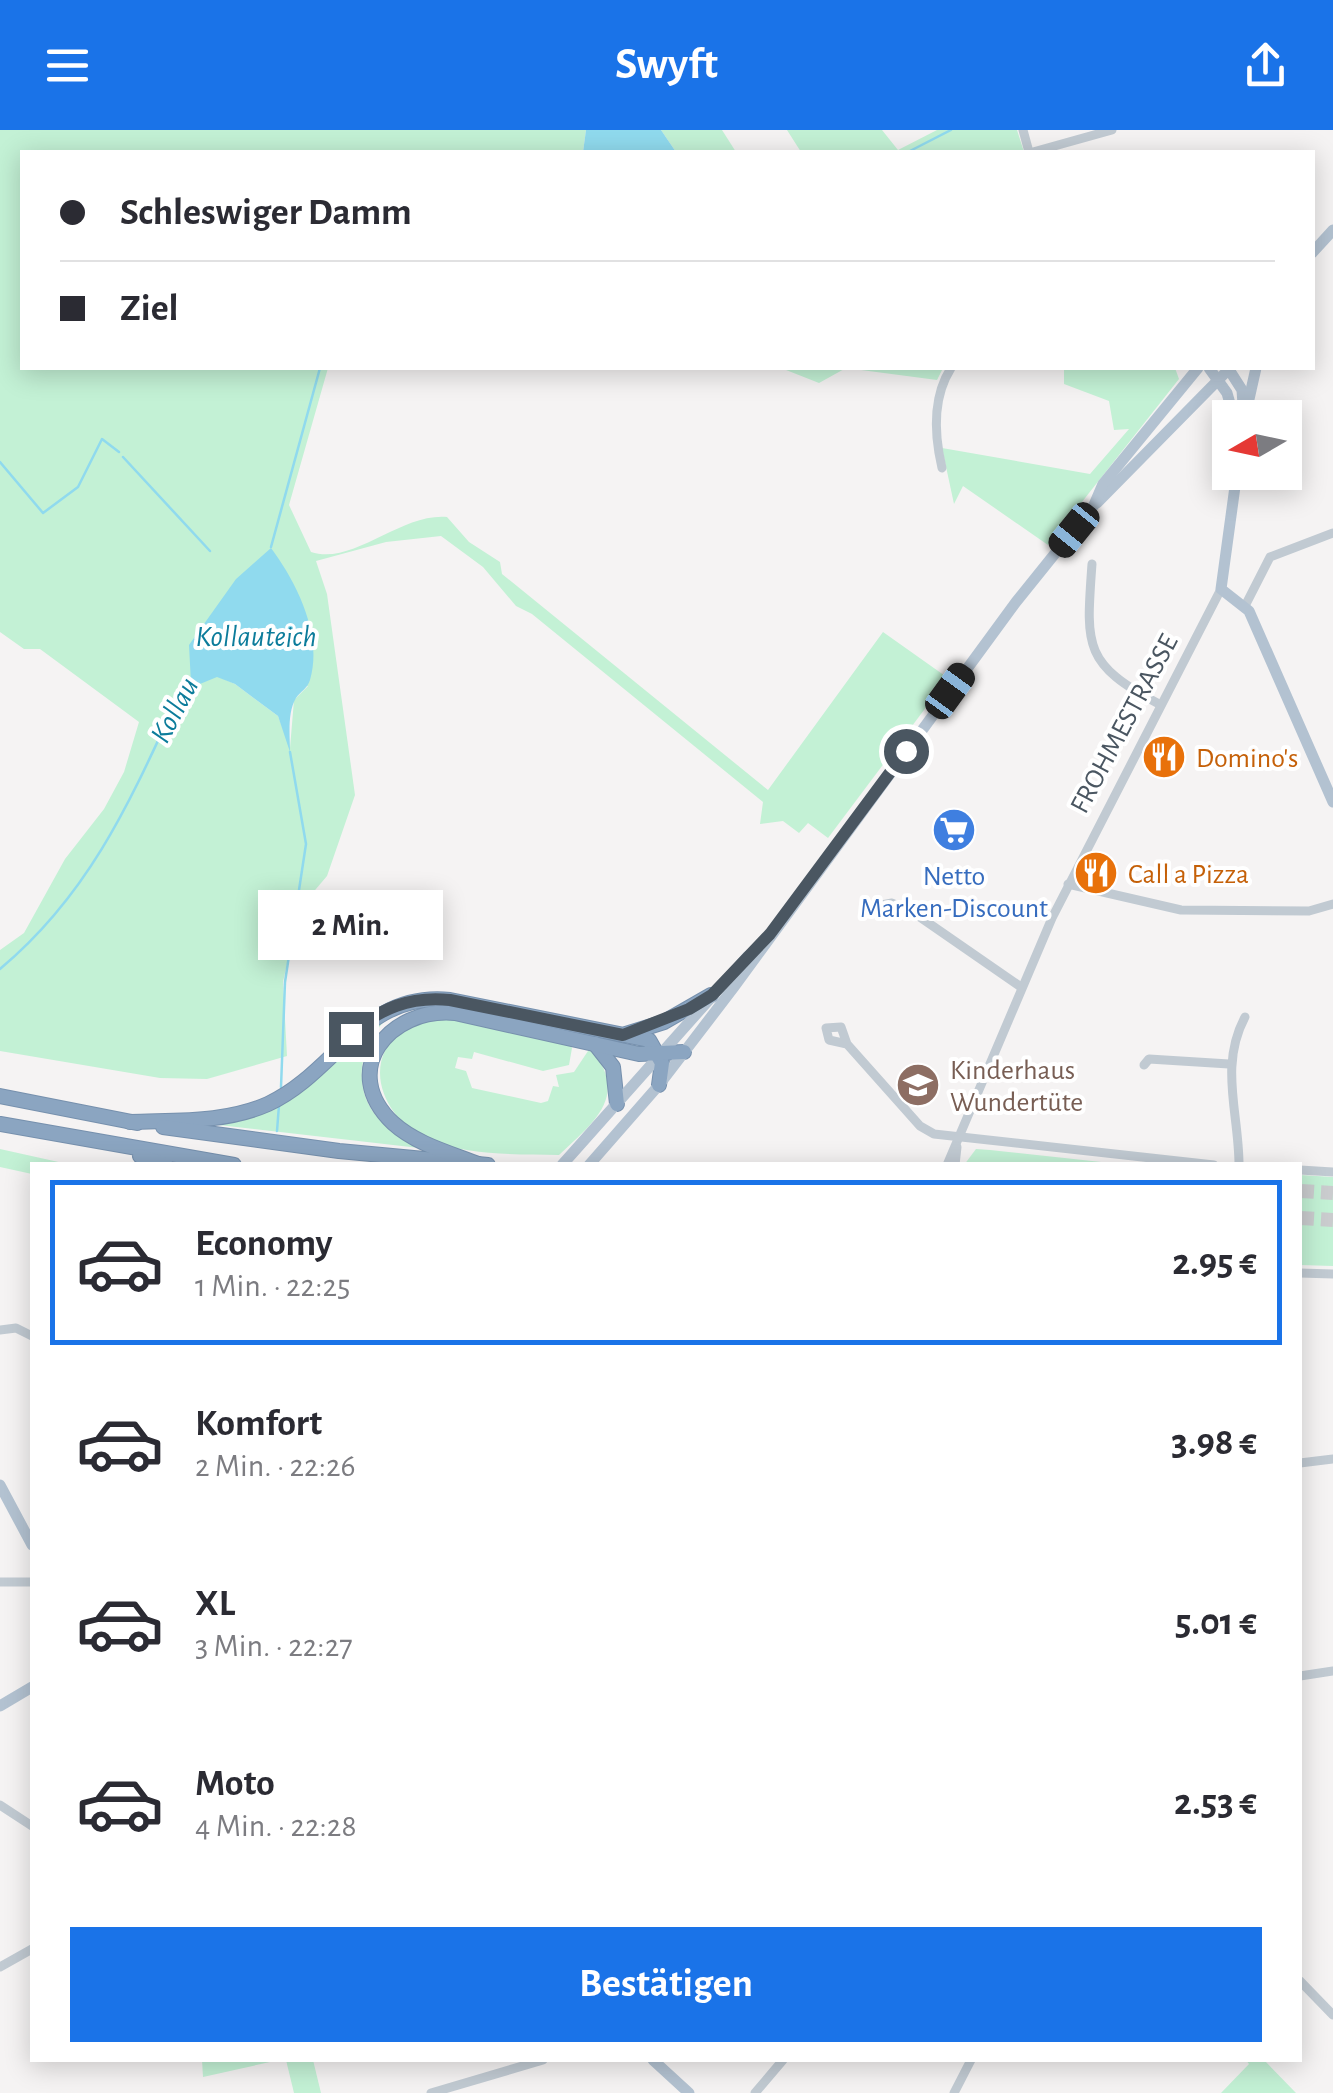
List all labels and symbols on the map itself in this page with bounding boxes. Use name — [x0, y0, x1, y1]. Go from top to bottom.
north arrow — [1212, 400, 1302, 490]
car — [1043, 497, 1105, 563]
water label: Kollauteich — [196, 622, 316, 652]
street label: FROHMESTRASSE — [1066, 630, 1184, 818]
car — [920, 658, 980, 724]
water label: Kollau — [145, 673, 204, 748]
route start — [884, 729, 929, 774]
restaurant icon: Domino's — [1141, 734, 1187, 780]
place label: Domino's — [1196, 745, 1298, 773]
supermarket icon: Netto Marken-Discount — [931, 807, 977, 853]
restaurant icon: Call a Pizza — [1073, 850, 1119, 896]
place label: Call a Pizza — [1128, 861, 1249, 889]
place label: Netto Marken-Discount — [860, 863, 1048, 923]
callout: 2 Min. — [258, 889, 444, 959]
route end — [329, 1012, 374, 1057]
place label: Kinderhaus Wundertüte — [950, 1057, 1083, 1117]
school or university icon: Kinderhaus Wundertüte — [895, 1062, 941, 1108]

